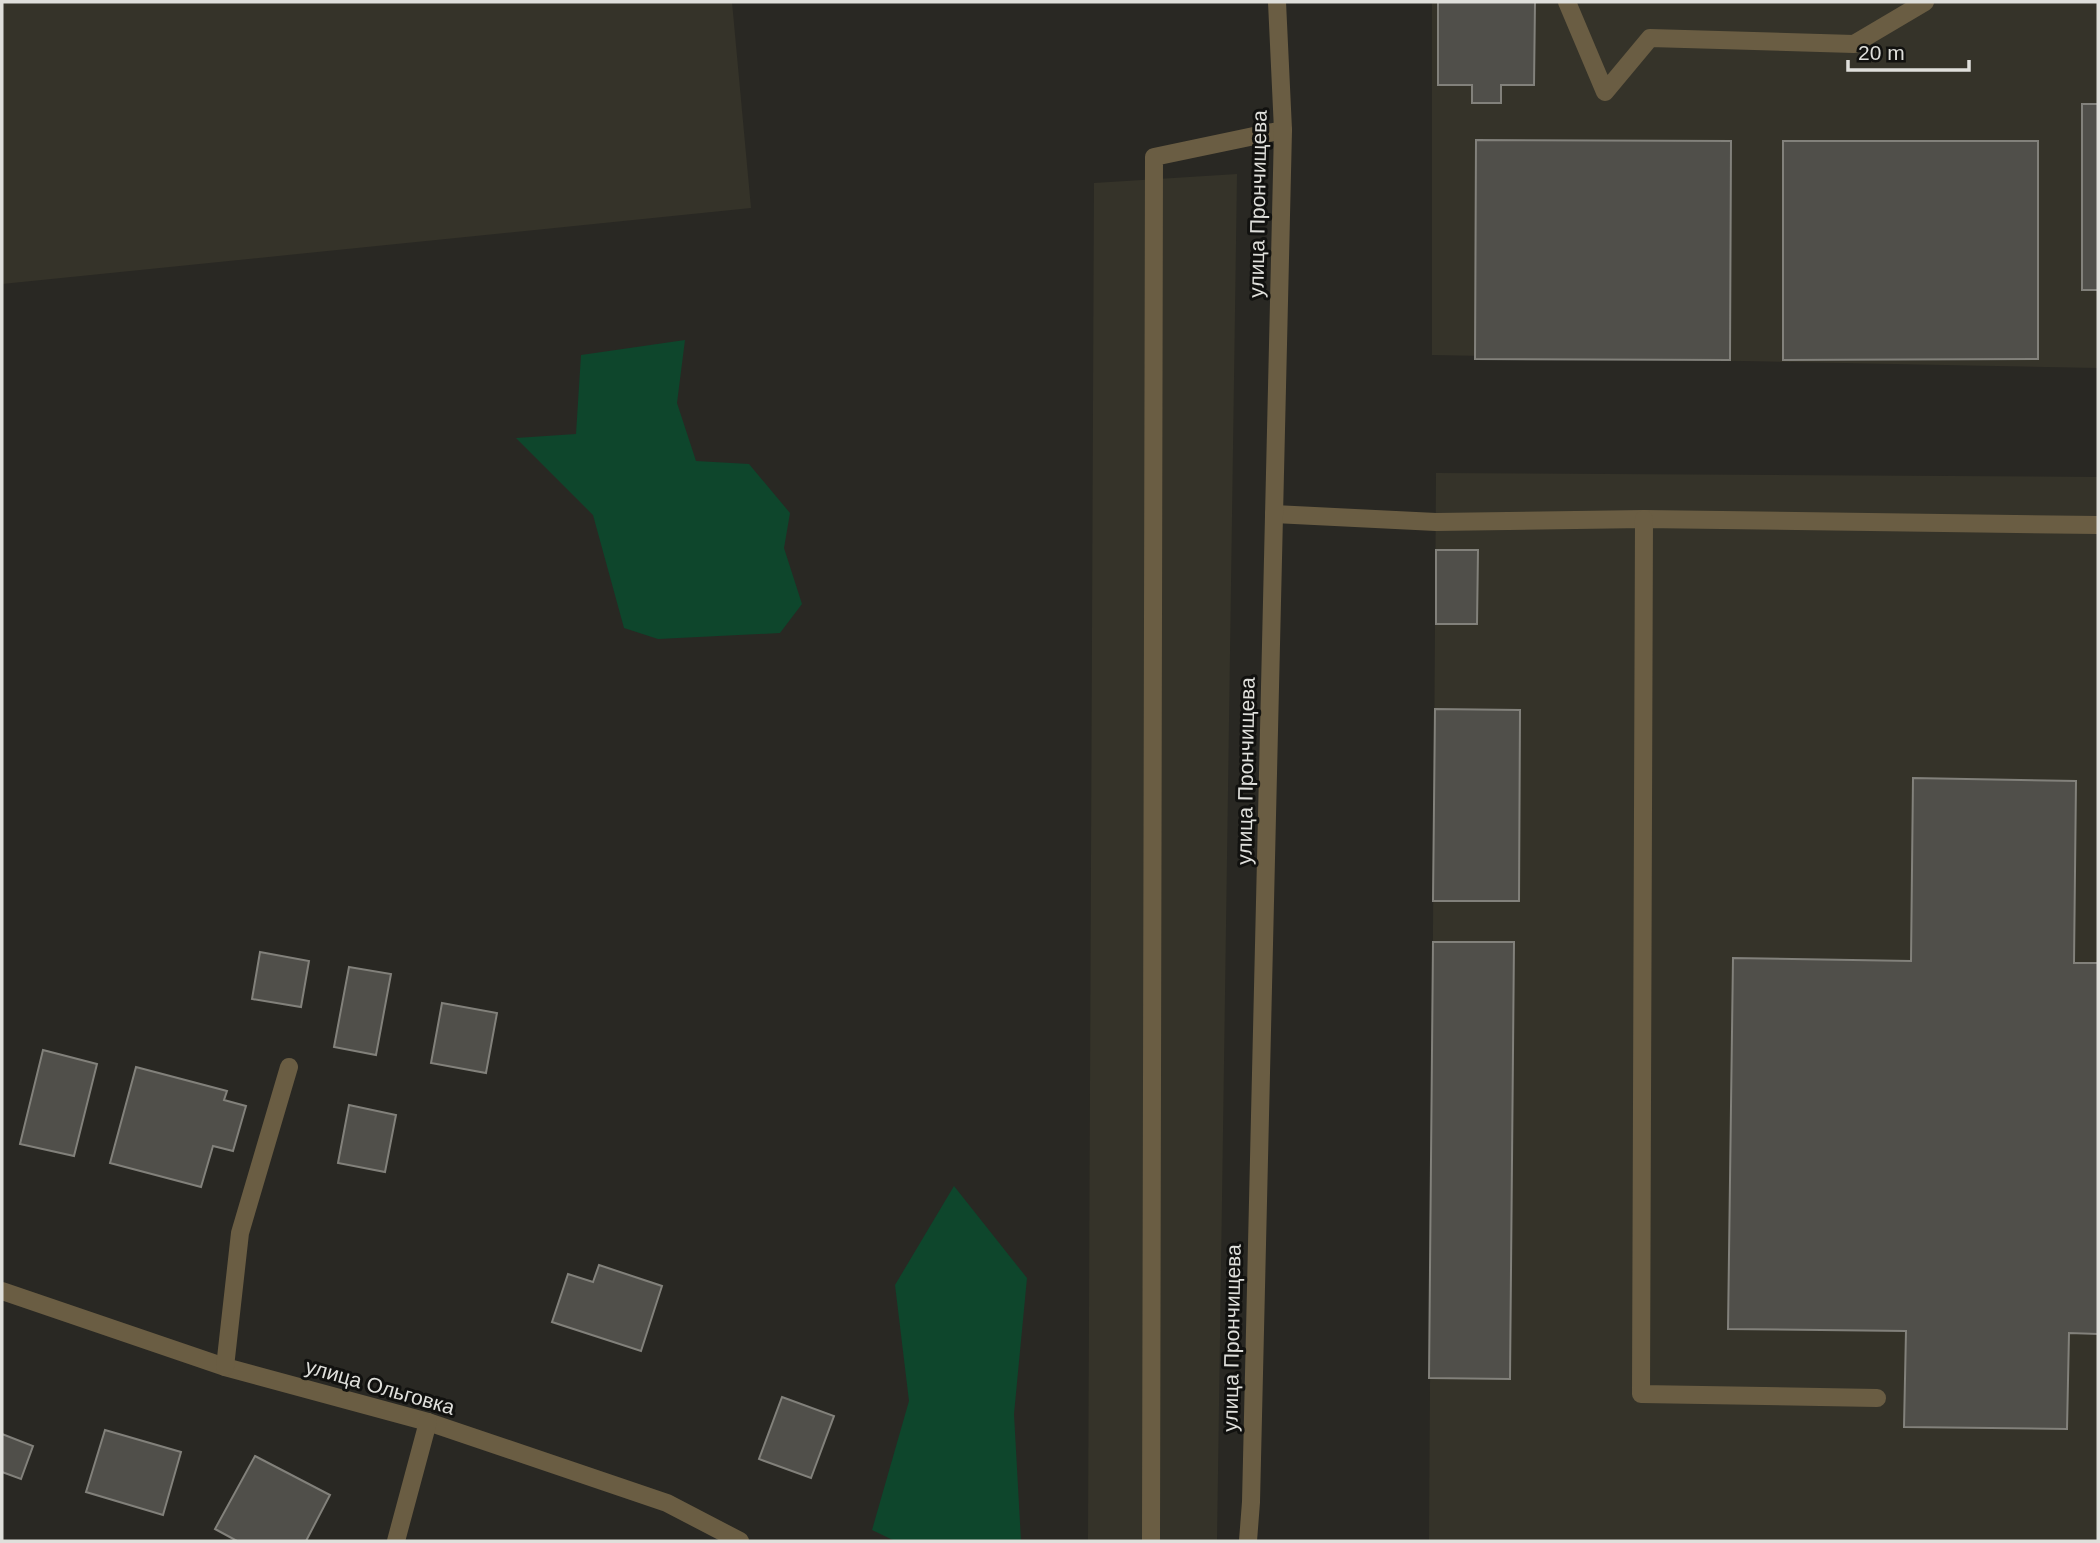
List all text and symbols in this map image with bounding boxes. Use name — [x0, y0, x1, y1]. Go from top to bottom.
scale bar — [1848, 28, 1969, 72]
text: 20 m — [1858, 41, 1905, 64]
street label: улица Прончищева — [1244, 110, 1271, 298]
street label: улица Прончищева — [1232, 677, 1259, 865]
street label: улица Прончищева — [1218, 1244, 1245, 1432]
street label: улица Ольговка — [303, 1354, 458, 1419]

